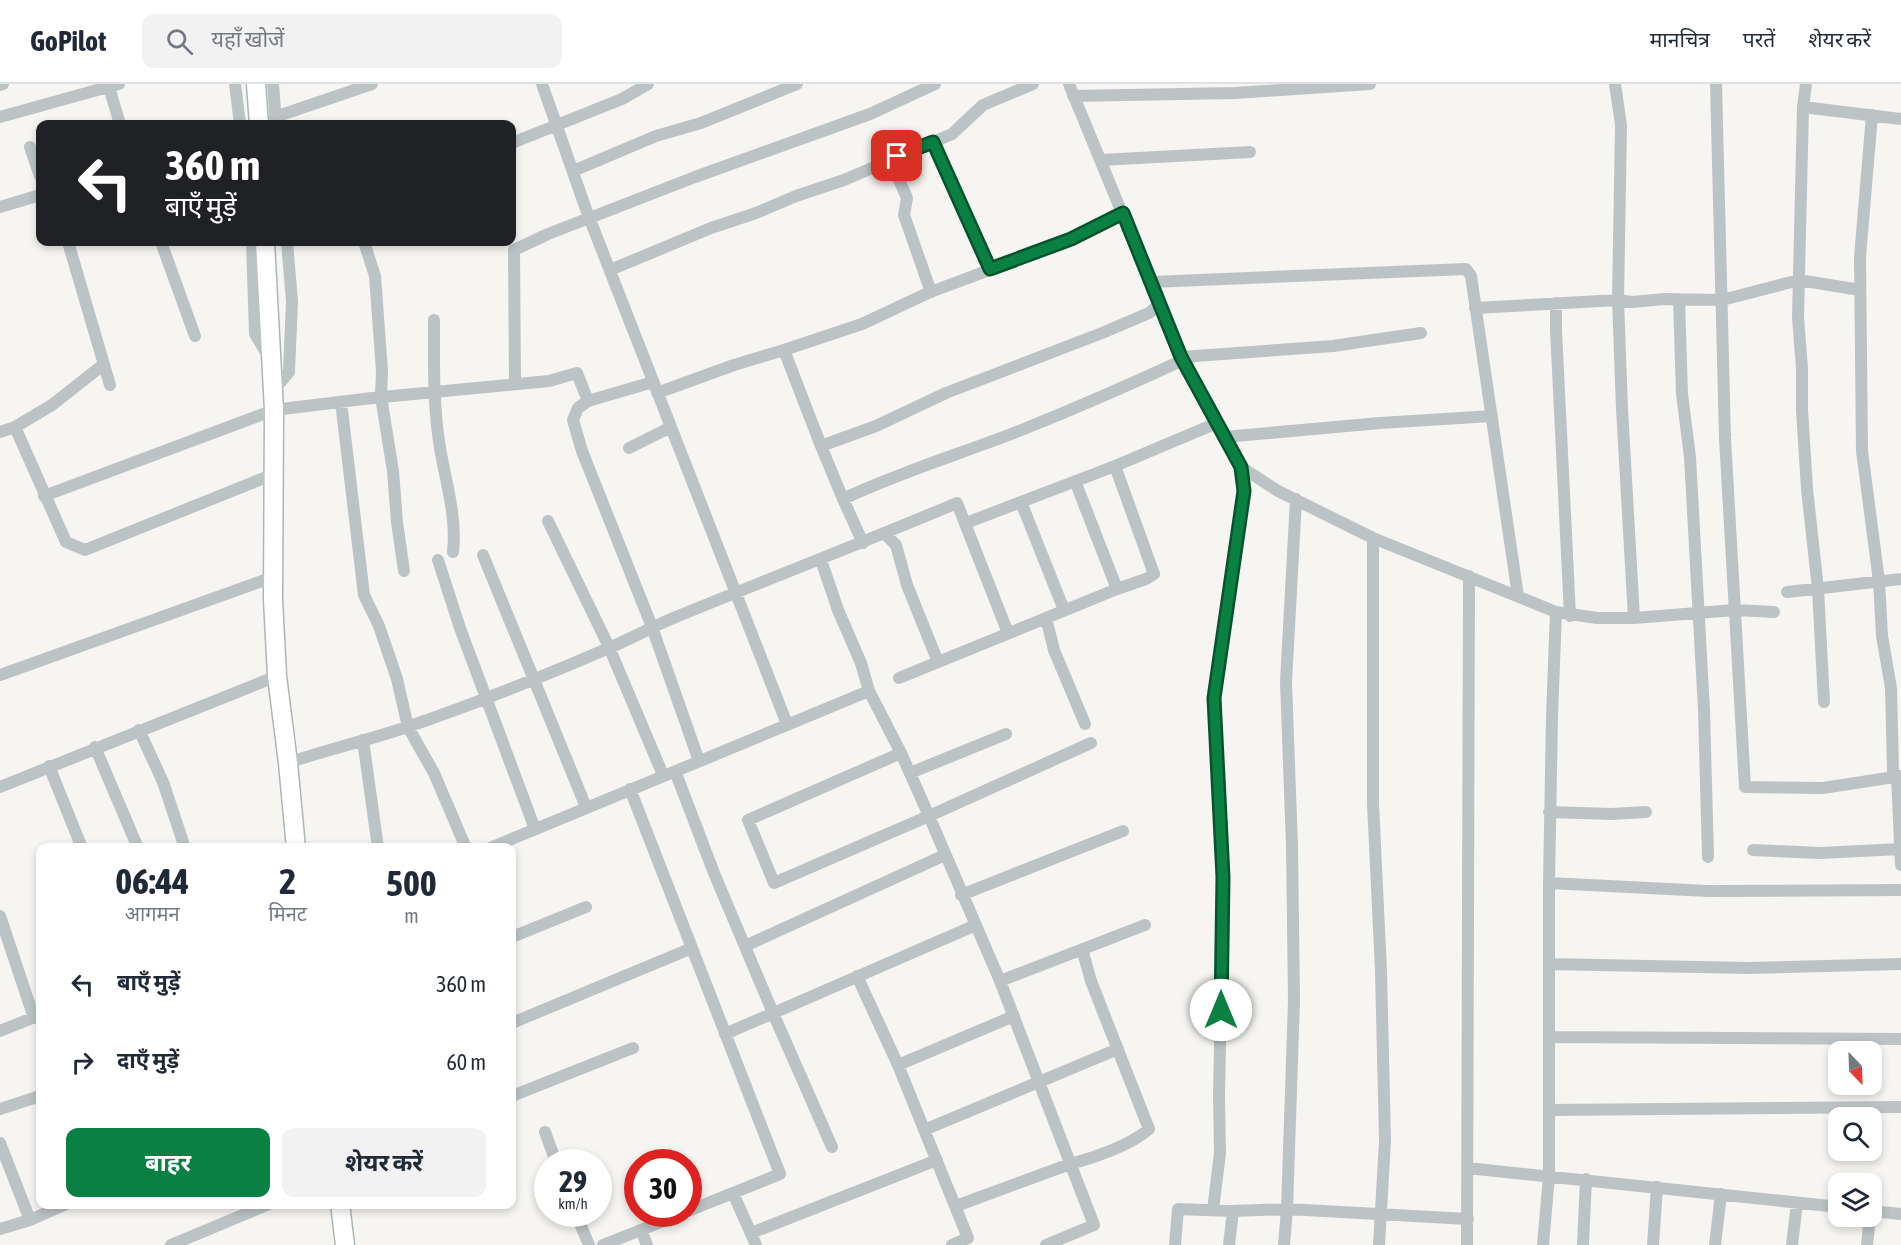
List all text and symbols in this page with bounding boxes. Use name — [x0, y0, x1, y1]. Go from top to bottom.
search box — [142, 14, 562, 68]
text: GoPilot — [30, 25, 106, 57]
icon: search — [163, 25, 196, 58]
text: यहाँ खोजें — [211, 26, 284, 52]
text: मानचित्र — [1650, 27, 1710, 51]
text: परतें — [1743, 27, 1775, 51]
text: शेयर करें — [1808, 27, 1871, 51]
pin — [871, 130, 922, 181]
icon: arrive — [880, 139, 913, 172]
text: 360 m — [165, 141, 260, 189]
icon: left — [66, 144, 144, 222]
text: बाएँ मुड़ें — [165, 191, 237, 222]
text: 06:44 — [115, 860, 189, 902]
text: 2 — [279, 860, 296, 902]
text: 500 — [386, 862, 437, 904]
text: आगमन — [125, 902, 180, 925]
text: मिनट — [269, 902, 307, 925]
text: m — [404, 904, 419, 927]
icon: left — [66, 968, 99, 1001]
text: बाएँ मुड़ें — [117, 969, 180, 995]
text: 360 m — [436, 971, 486, 997]
position arrow — [1189, 978, 1253, 1042]
north arrow — [1828, 1041, 1882, 1095]
map controls — [1828, 1041, 1882, 1227]
icon: right — [66, 1046, 99, 1079]
text: दाएँ मुड़ें — [117, 1047, 179, 1073]
text: 60 m — [446, 1049, 486, 1075]
button: search — [1828, 1107, 1882, 1161]
button: बाहर — [66, 1128, 270, 1197]
button: शेयर करें — [282, 1128, 486, 1197]
speed limit sign: 30 — [624, 1149, 702, 1227]
text: 29 — [559, 1164, 587, 1198]
button: layers — [1828, 1173, 1882, 1227]
text: km/h — [558, 1195, 588, 1212]

